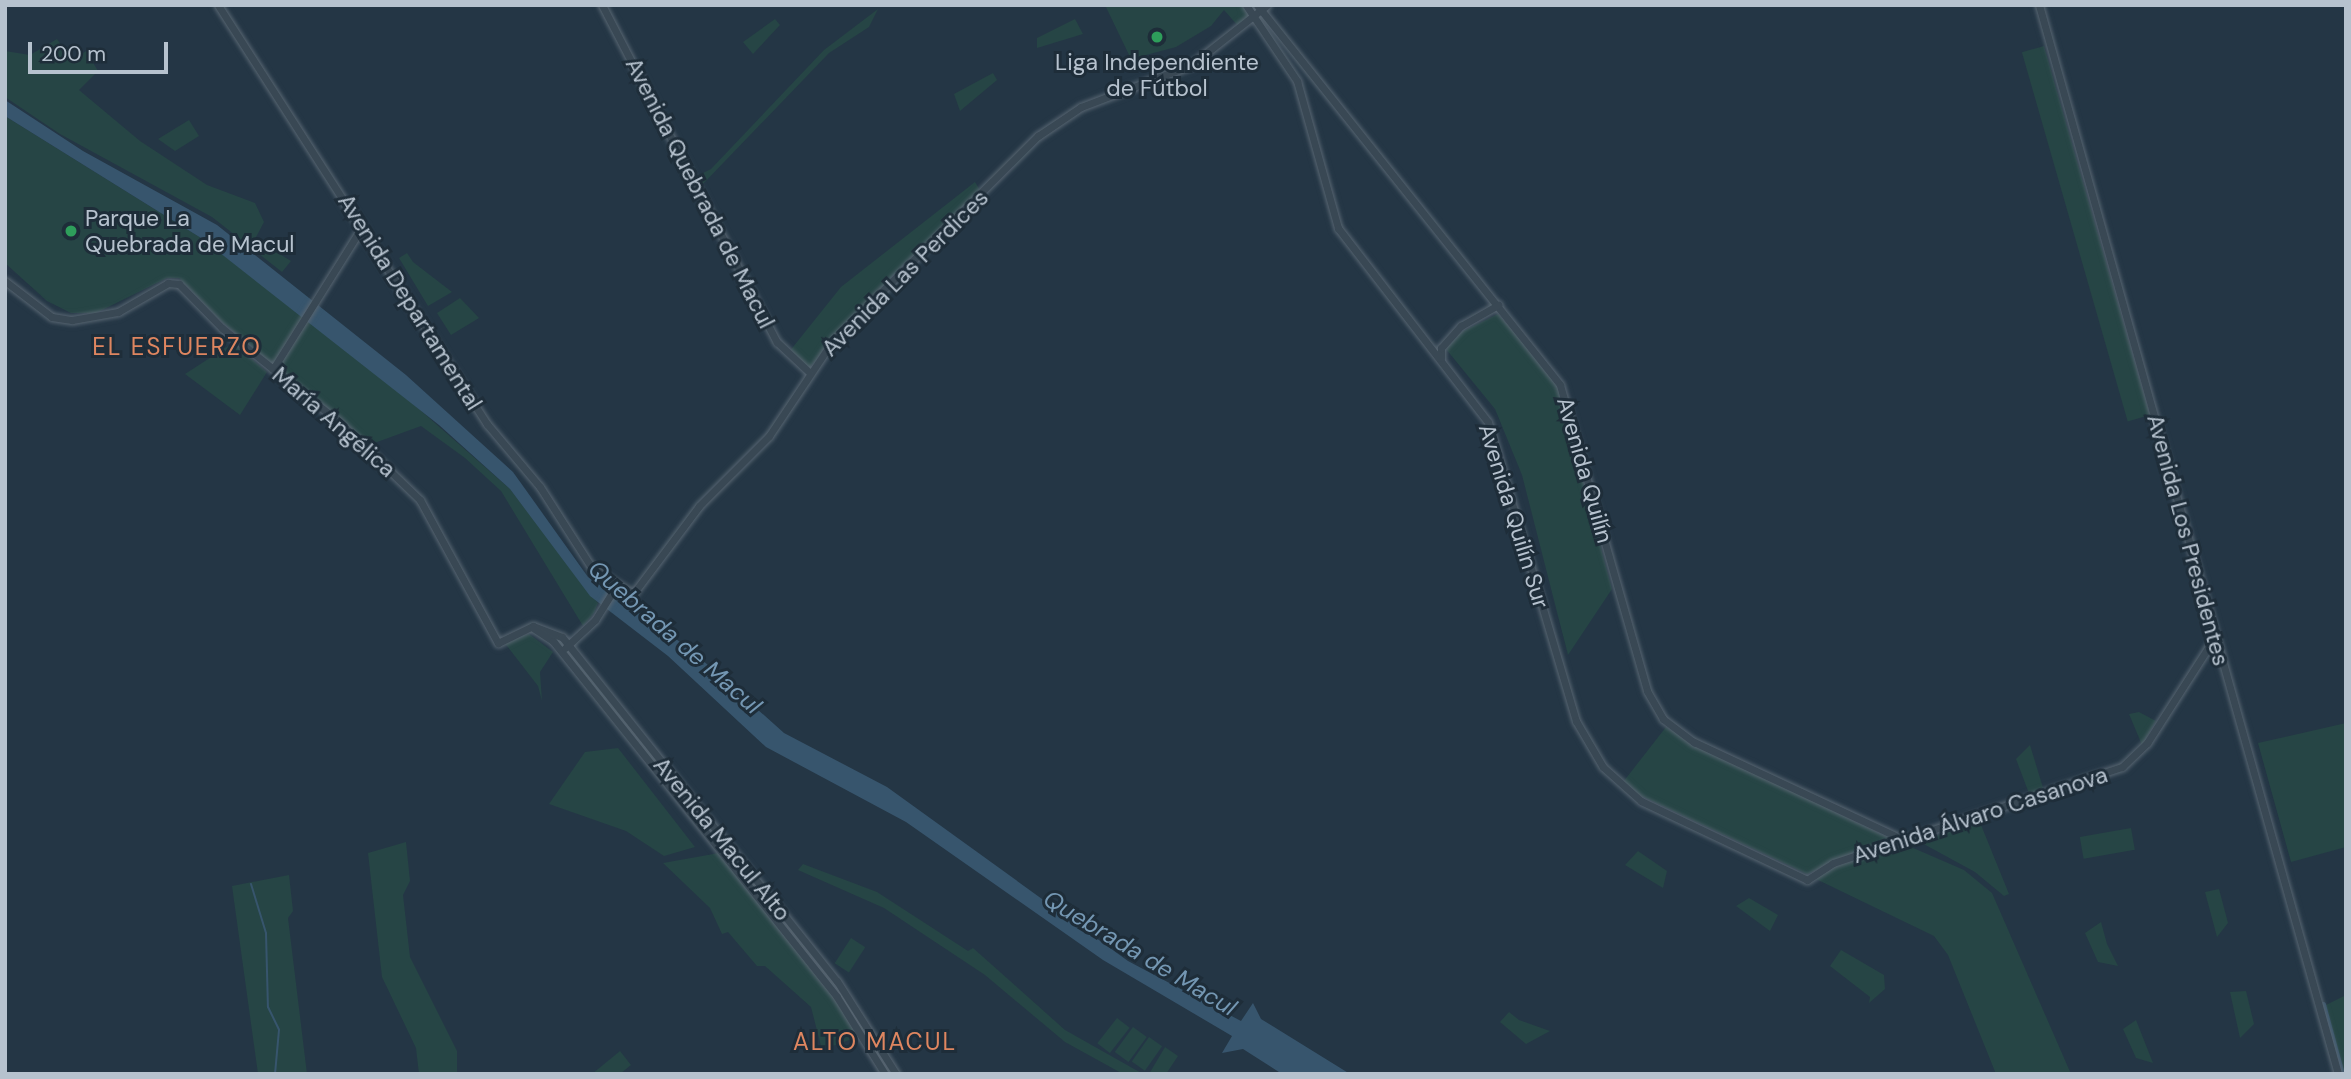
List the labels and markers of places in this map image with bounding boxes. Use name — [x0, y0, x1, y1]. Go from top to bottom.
marker: Liga Independiente de Fútbol — [1149, 29, 1165, 45]
place label: Liga Independiente de Fútbol — [1055, 48, 1259, 102]
place label: Parque La Quebrada de Macul — [85, 204, 294, 258]
marker: Parque La Quebrada de Macul — [63, 223, 79, 239]

